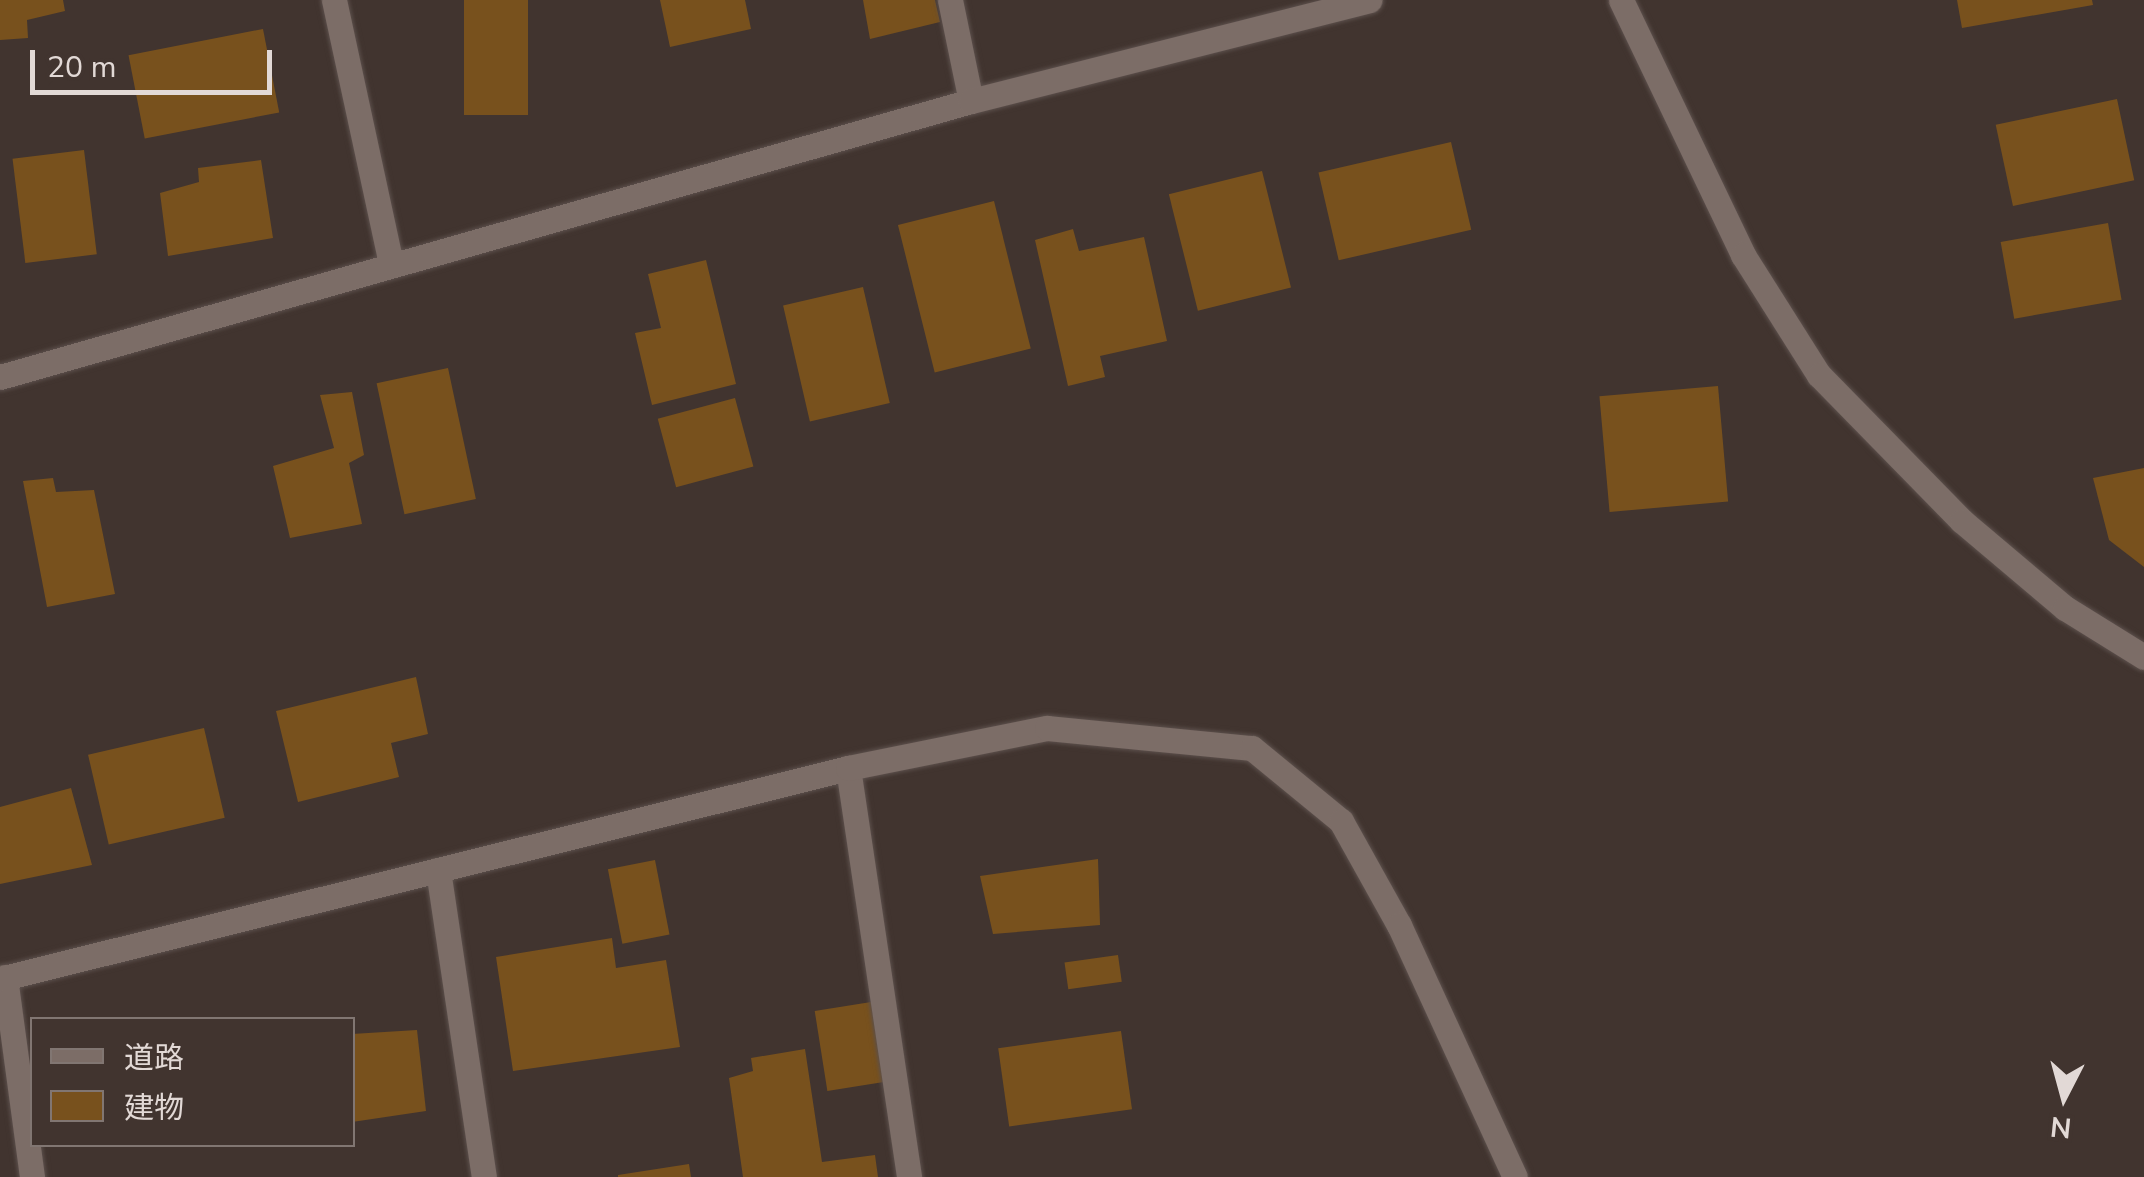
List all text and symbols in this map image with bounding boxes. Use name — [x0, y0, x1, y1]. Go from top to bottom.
scale bar — [35, 30, 278, 92]
text: 20 m — [47, 47, 116, 88]
legend — [30, 1017, 355, 1147]
text: 道路 — [124, 1038, 184, 1079]
north arrow — [2014, 1047, 2114, 1147]
text: 建物 — [124, 1088, 184, 1129]
text: N — [2048, 1107, 2073, 1147]

